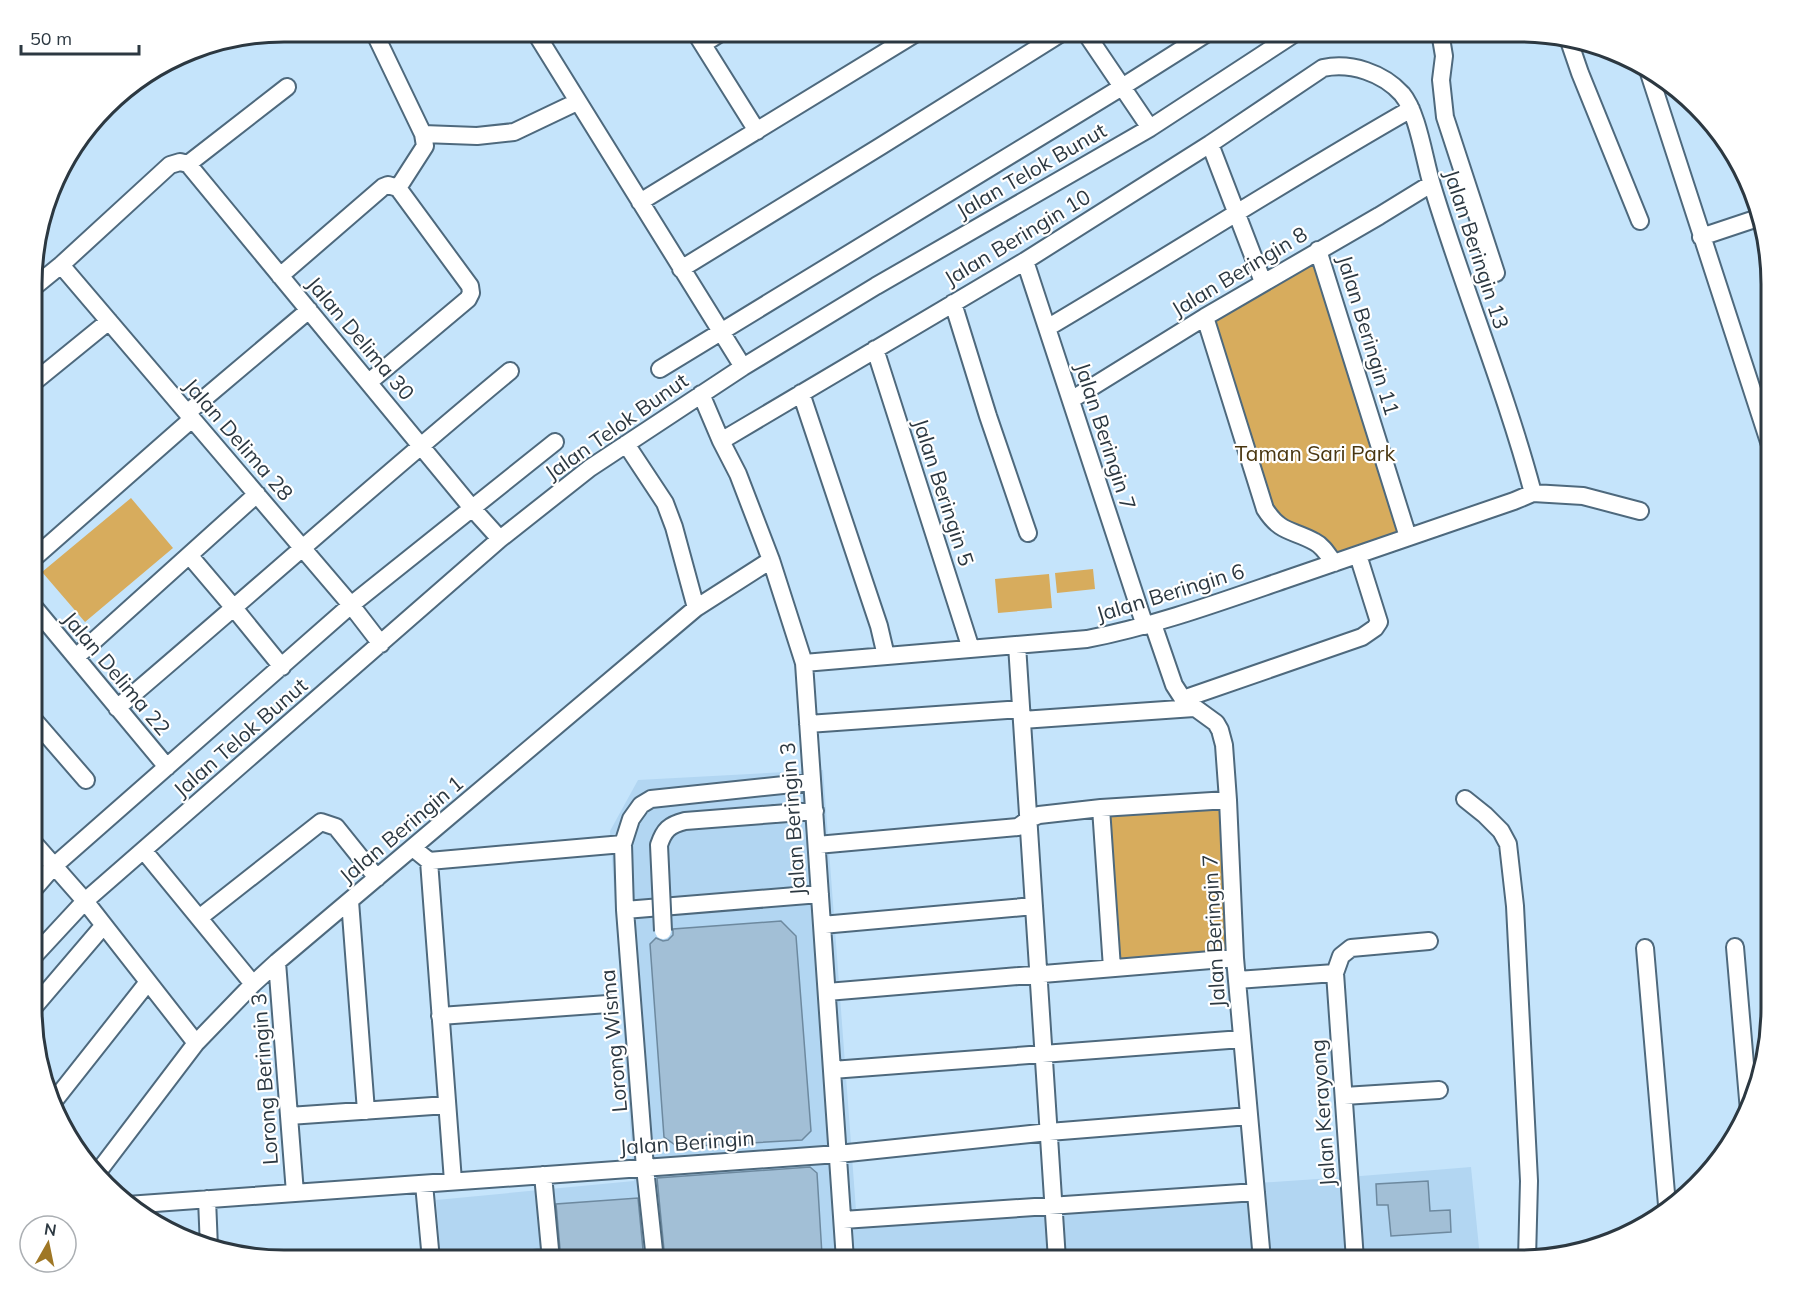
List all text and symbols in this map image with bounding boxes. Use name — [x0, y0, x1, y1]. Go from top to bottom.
scale bar — [21, 18, 140, 56]
text: 50 m — [30, 27, 72, 50]
street label: Jalan Telok Bunut — [951, 117, 1111, 223]
street label: Jalan Beringin 13 — [1439, 166, 1515, 332]
street label: Jalan Beringin 10 — [939, 183, 1095, 291]
street label: Jalan Beringin 8 — [1166, 220, 1312, 322]
street label: Jalan Beringin 11 — [1332, 252, 1406, 418]
street label: Jalan Delima 30 — [302, 271, 420, 405]
street label: Jalan Beringin 7 — [1070, 359, 1142, 513]
street label: Jalan Telok Bunut — [539, 367, 693, 485]
street label: Jalan Delima 28 — [179, 372, 299, 506]
street label: Jalan Beringin 5 — [908, 415, 980, 569]
park label: Taman Sari Park — [1235, 440, 1395, 466]
street label: Jalan Beringin 6 — [1093, 557, 1247, 627]
street label: Jalan Delima 22 — [58, 606, 176, 740]
street label: Jalan Telok Bunut — [168, 672, 312, 802]
street label: Jalan Beringin 3 — [774, 741, 810, 897]
street label: Jalan Beringin 1 — [334, 770, 468, 888]
street label: Jalan Beringin 7 — [1196, 854, 1230, 1008]
street label: Lorong Wisma — [594, 969, 632, 1113]
street label: Lorong Beringin 3 — [245, 992, 283, 1166]
street label: Jalan Kerayong — [1304, 1039, 1340, 1187]
street label: Jalan Beringin — [619, 1124, 755, 1160]
north arrow — [18, 1214, 78, 1274]
text: N — [43, 1218, 58, 1240]

